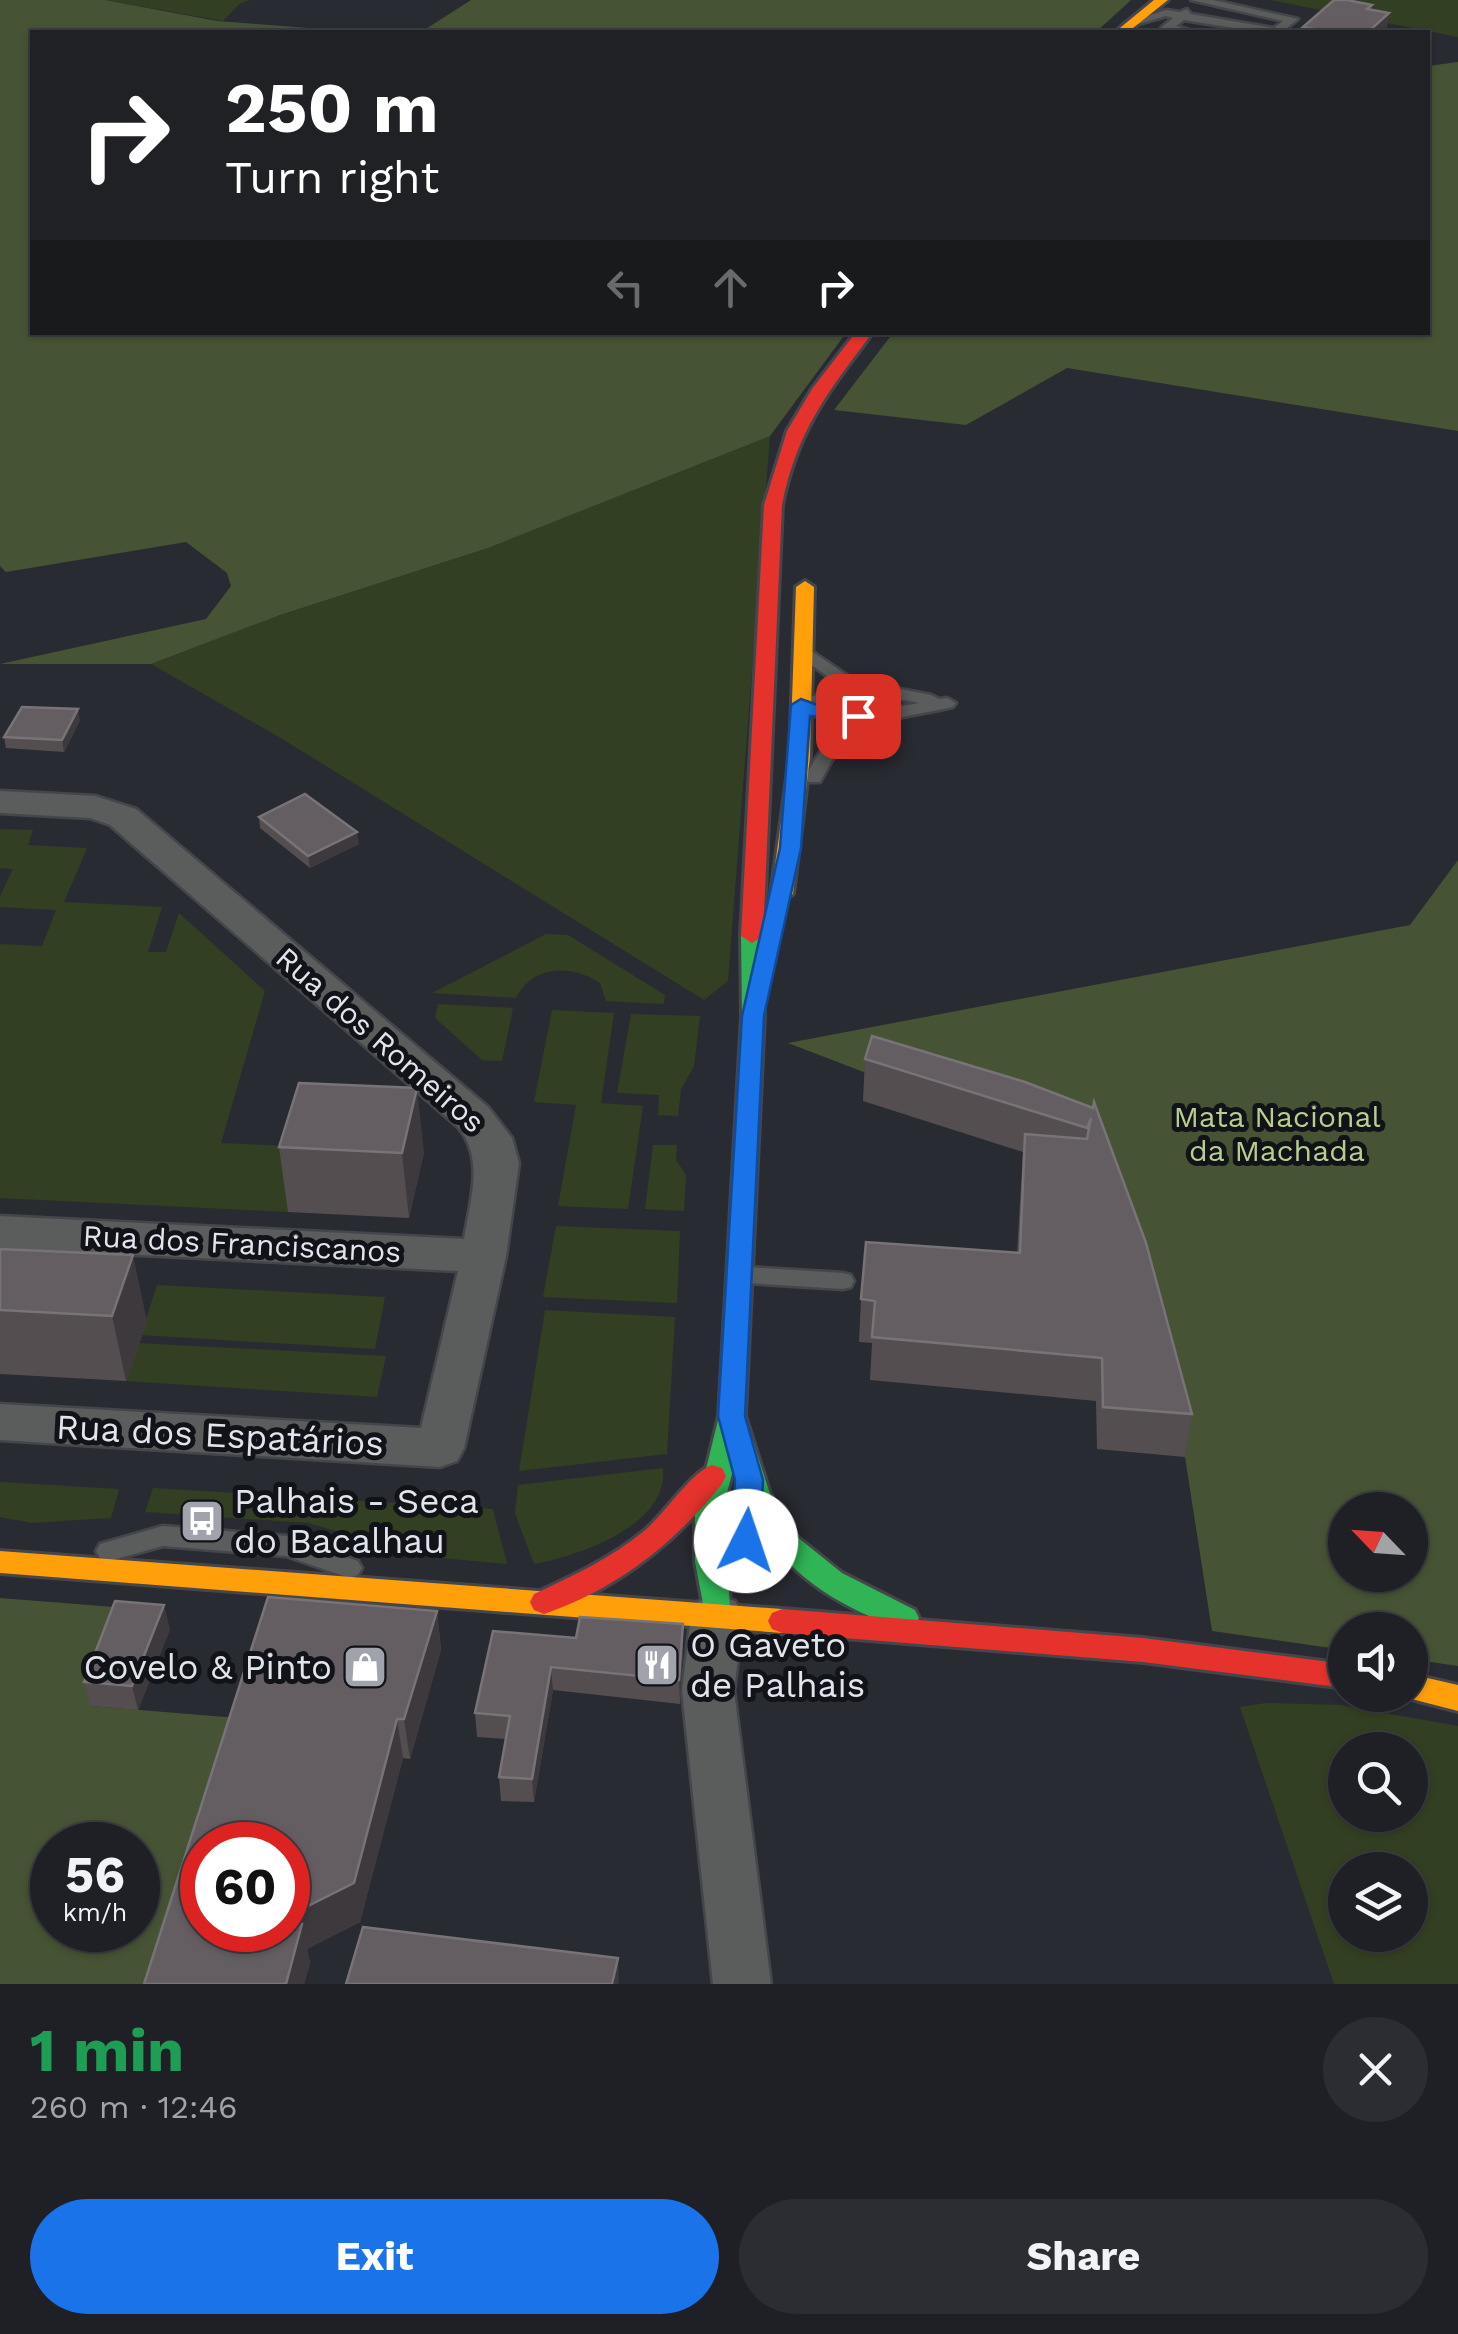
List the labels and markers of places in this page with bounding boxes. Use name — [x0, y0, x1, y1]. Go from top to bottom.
pin — [816, 674, 901, 759]
place label: Palhais - Seca do Bacalhau — [234, 1480, 479, 1562]
bus stop icon: Palhais - Seca do Bacalhau — [179, 1498, 225, 1544]
place label: O Gaveto de Palhais — [690, 1624, 865, 1706]
restaurant icon: O Gaveto de Palhais — [634, 1642, 680, 1688]
shop icon: Covelo & Pinto — [342, 1644, 388, 1690]
place label: Covelo & Pinto — [83, 1646, 332, 1688]

